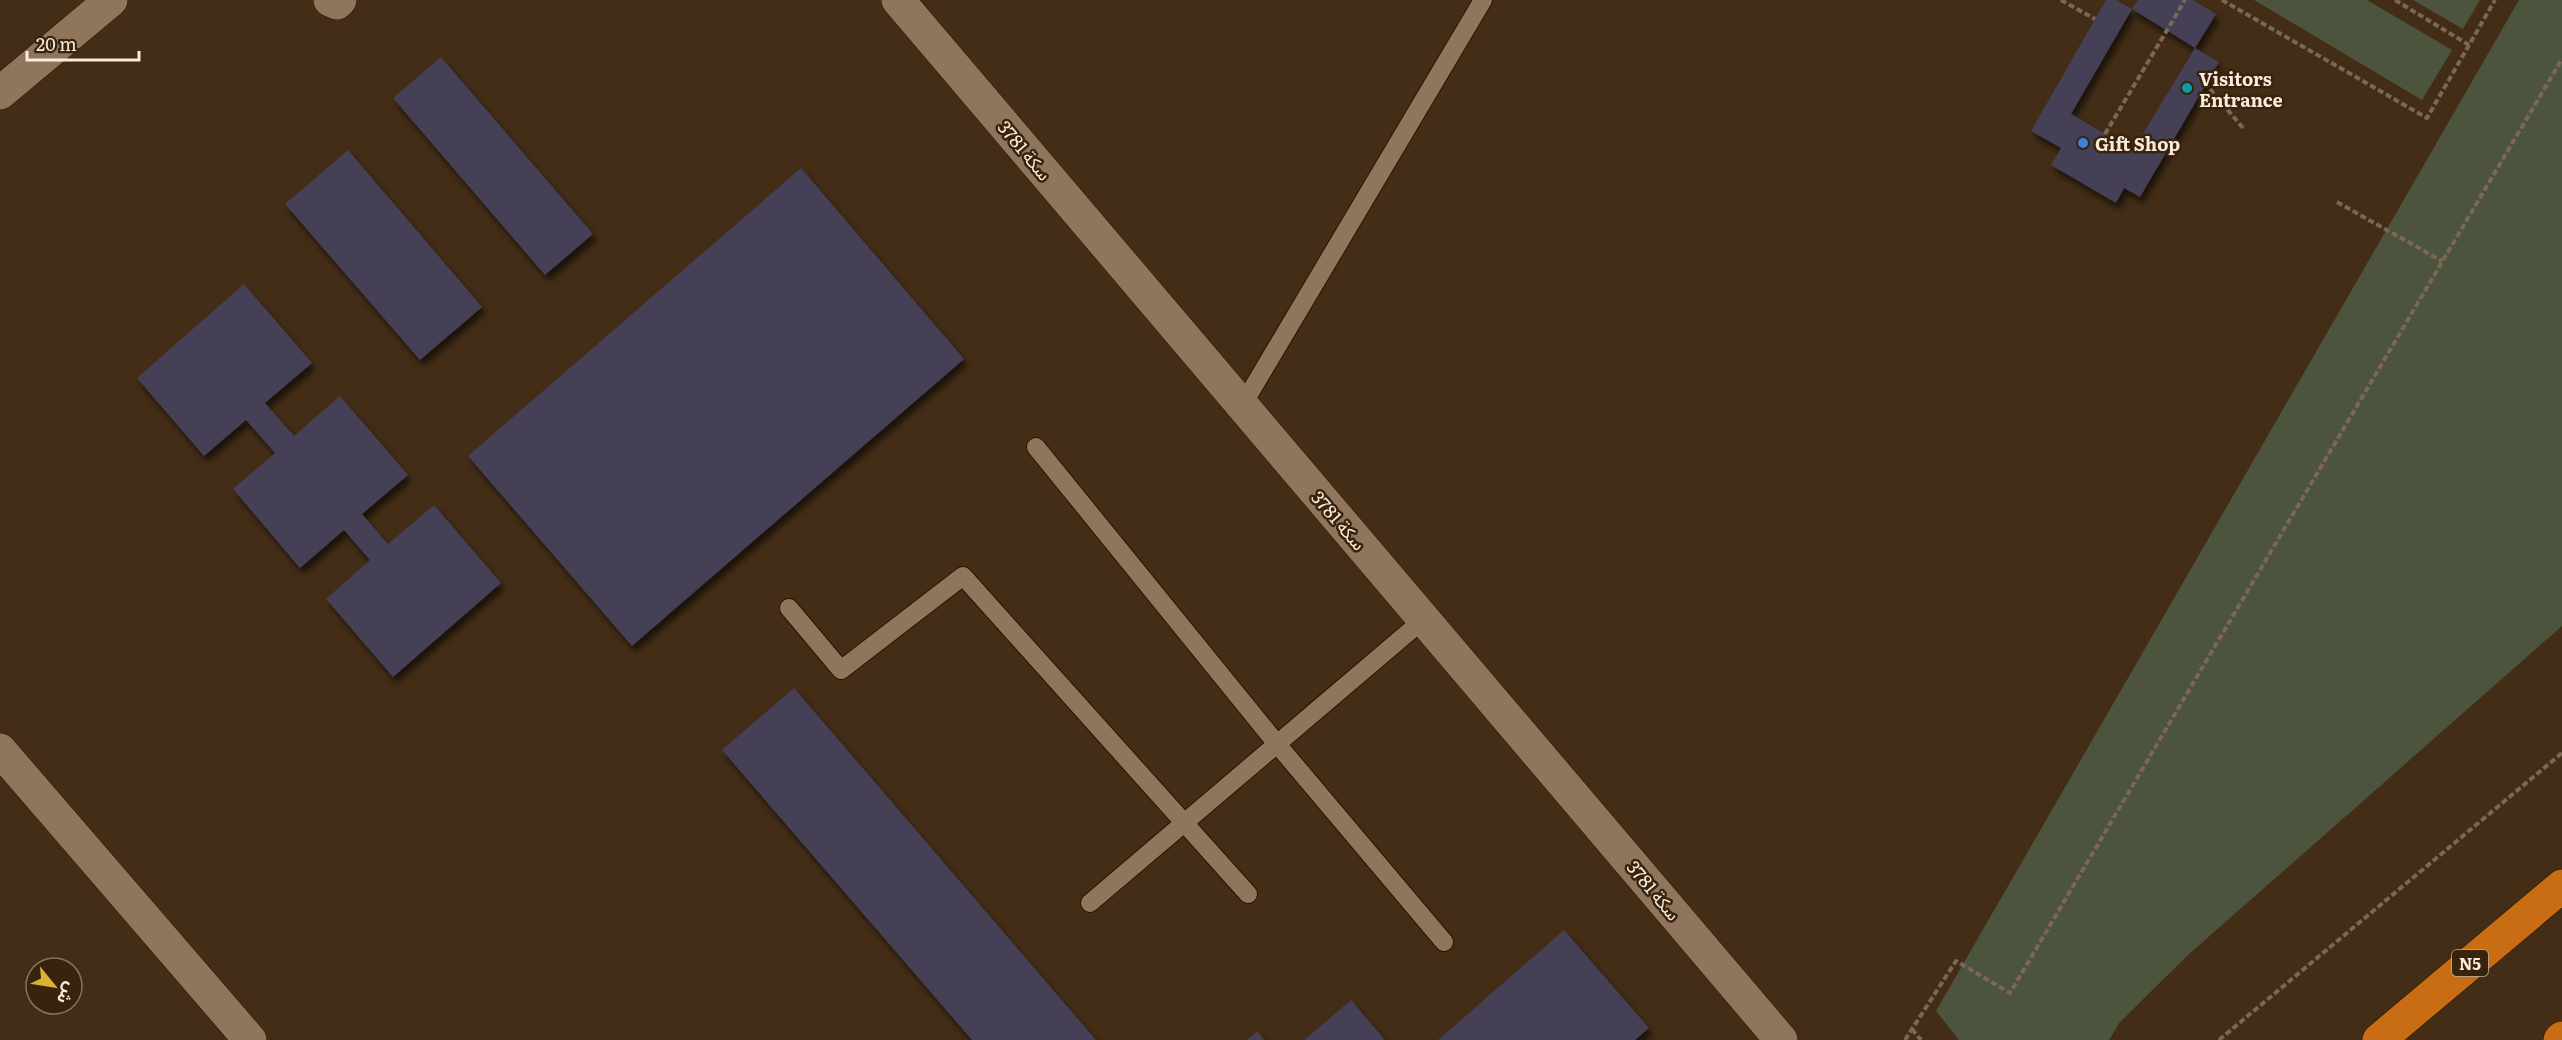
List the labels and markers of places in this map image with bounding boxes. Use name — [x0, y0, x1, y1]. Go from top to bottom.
place label: Visitors Entrance — [2199, 65, 2283, 113]
marker: Visitors Entrance — [2180, 81, 2194, 95]
place label: Gift Shop — [2095, 130, 2180, 157]
marker: Gift Shop — [2076, 136, 2090, 150]

